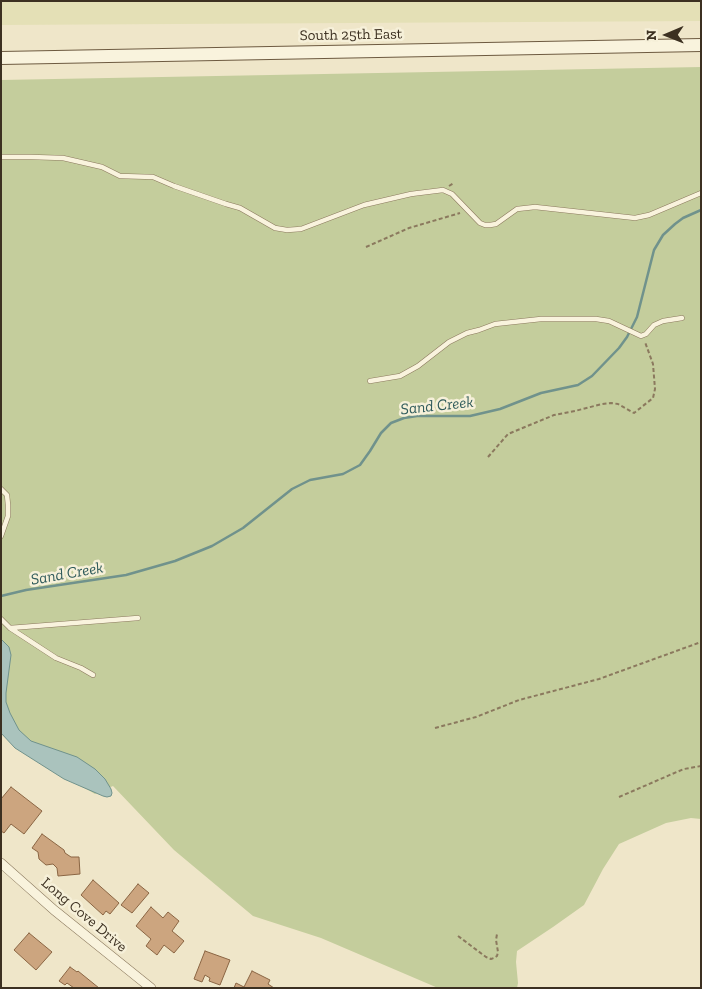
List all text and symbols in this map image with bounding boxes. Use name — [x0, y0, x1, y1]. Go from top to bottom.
north arrow — [642, 10, 692, 60]
street label: South 25th East — [300, 25, 402, 45]
text: N — [643, 30, 660, 41]
water label: Sand Creek — [400, 393, 474, 419]
water label: Sand Creek — [29, 558, 105, 590]
street label: Long Cove Drive — [37, 874, 131, 956]

